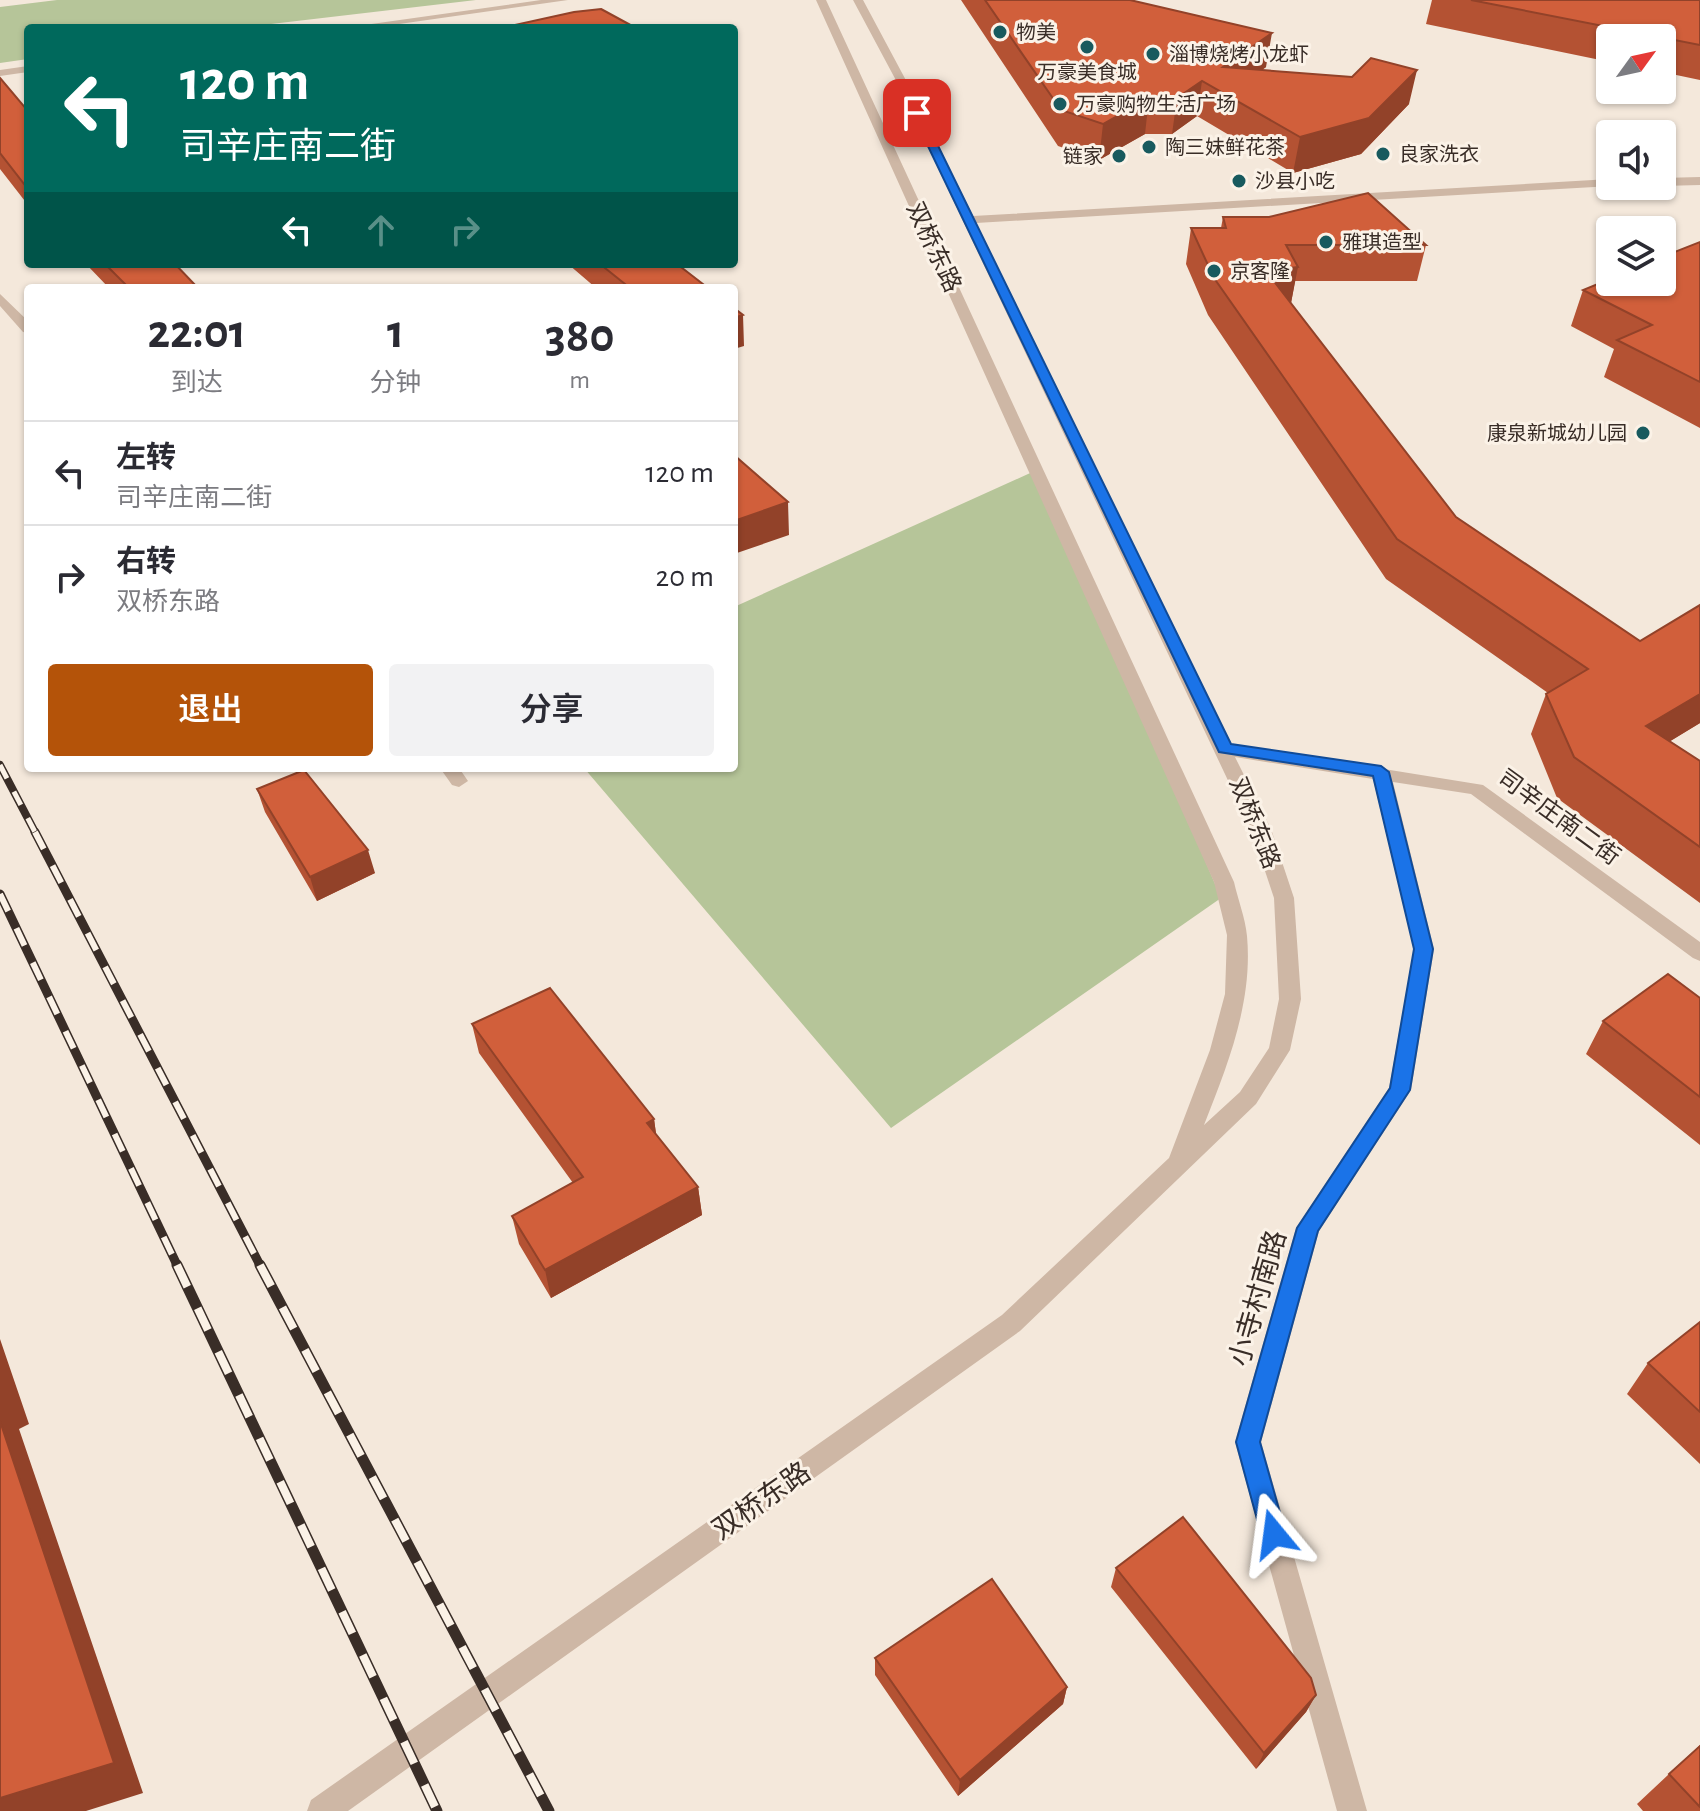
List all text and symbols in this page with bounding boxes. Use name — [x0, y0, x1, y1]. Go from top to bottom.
place label: 物美 — [1016, 22, 1056, 43]
marker: 物美 — [991, 23, 1009, 41]
north arrow — [1596, 24, 1676, 104]
map controls — [1596, 24, 1676, 296]
marker: 万豪美食城 — [1078, 38, 1096, 56]
place label: 淄博烧烤小龙虾 — [1169, 43, 1309, 65]
marker: 淄博烧烤小龙虾 — [1144, 45, 1162, 63]
text: 120 m — [180, 54, 309, 110]
icon: left — [48, 56, 152, 160]
place label: 万豪美食城 — [1037, 61, 1137, 83]
pin — [883, 79, 951, 147]
icon: arrive — [895, 91, 939, 135]
place label: 万豪购物生活广场 — [1076, 94, 1236, 115]
marker: 万豪购物生活广场 — [1051, 95, 1069, 113]
button: sound — [1596, 120, 1676, 200]
text: 司辛庄南二街 — [180, 129, 396, 165]
place label: 陶三妹鲜花茶 — [1165, 137, 1285, 158]
marker: 陶三妹鲜花茶 — [1140, 138, 1158, 156]
place label: 良家洗衣 — [1399, 143, 1479, 165]
marker: 良家洗衣 — [1374, 145, 1392, 163]
place label: 链家 — [1063, 146, 1103, 167]
marker: 链家 — [1110, 147, 1128, 165]
place label: 沙县小吃 — [1255, 170, 1335, 192]
marker: 沙县小吃 — [1230, 172, 1248, 190]
street label: 双桥东路 — [902, 198, 966, 296]
icon: left — [275, 208, 319, 252]
icon: ahead — [359, 208, 403, 252]
icon: right — [443, 208, 487, 252]
button: layers — [1596, 216, 1676, 296]
place label: 雅琪造型 — [1342, 232, 1422, 253]
marker: 雅琪造型 — [1317, 233, 1335, 251]
place label: 京客隆 — [1230, 261, 1290, 282]
marker: 京客隆 — [1205, 262, 1223, 280]
text: 22:01 — [148, 309, 246, 357]
text: 1 — [387, 309, 404, 357]
text: 380 — [545, 313, 614, 361]
text: m — [569, 367, 590, 393]
text: 到达 — [171, 370, 223, 396]
text: 分钟 — [370, 370, 422, 396]
place label: 康泉新城幼儿园 — [1487, 422, 1627, 444]
marker: 康泉新城幼儿园 — [1634, 424, 1652, 442]
text: 左转 — [116, 443, 176, 473]
icon: left — [48, 451, 92, 495]
text: 120 m — [645, 458, 714, 488]
text: 司辛庄南二街 — [116, 485, 272, 511]
text: 右转 — [116, 547, 176, 577]
icon: right — [48, 555, 92, 599]
text: 20 m — [656, 562, 714, 592]
text: 双桥东路 — [116, 589, 220, 615]
button: 退出 — [48, 664, 373, 756]
button: 分享 — [389, 664, 714, 756]
street label: 司辛庄南二街 — [1493, 764, 1625, 870]
street label: 双桥东路 — [1225, 774, 1285, 872]
street label: 小寺村南路 — [1224, 1227, 1292, 1370]
street label: 双桥东路 — [707, 1456, 816, 1545]
position arrow — [1232, 1492, 1316, 1576]

